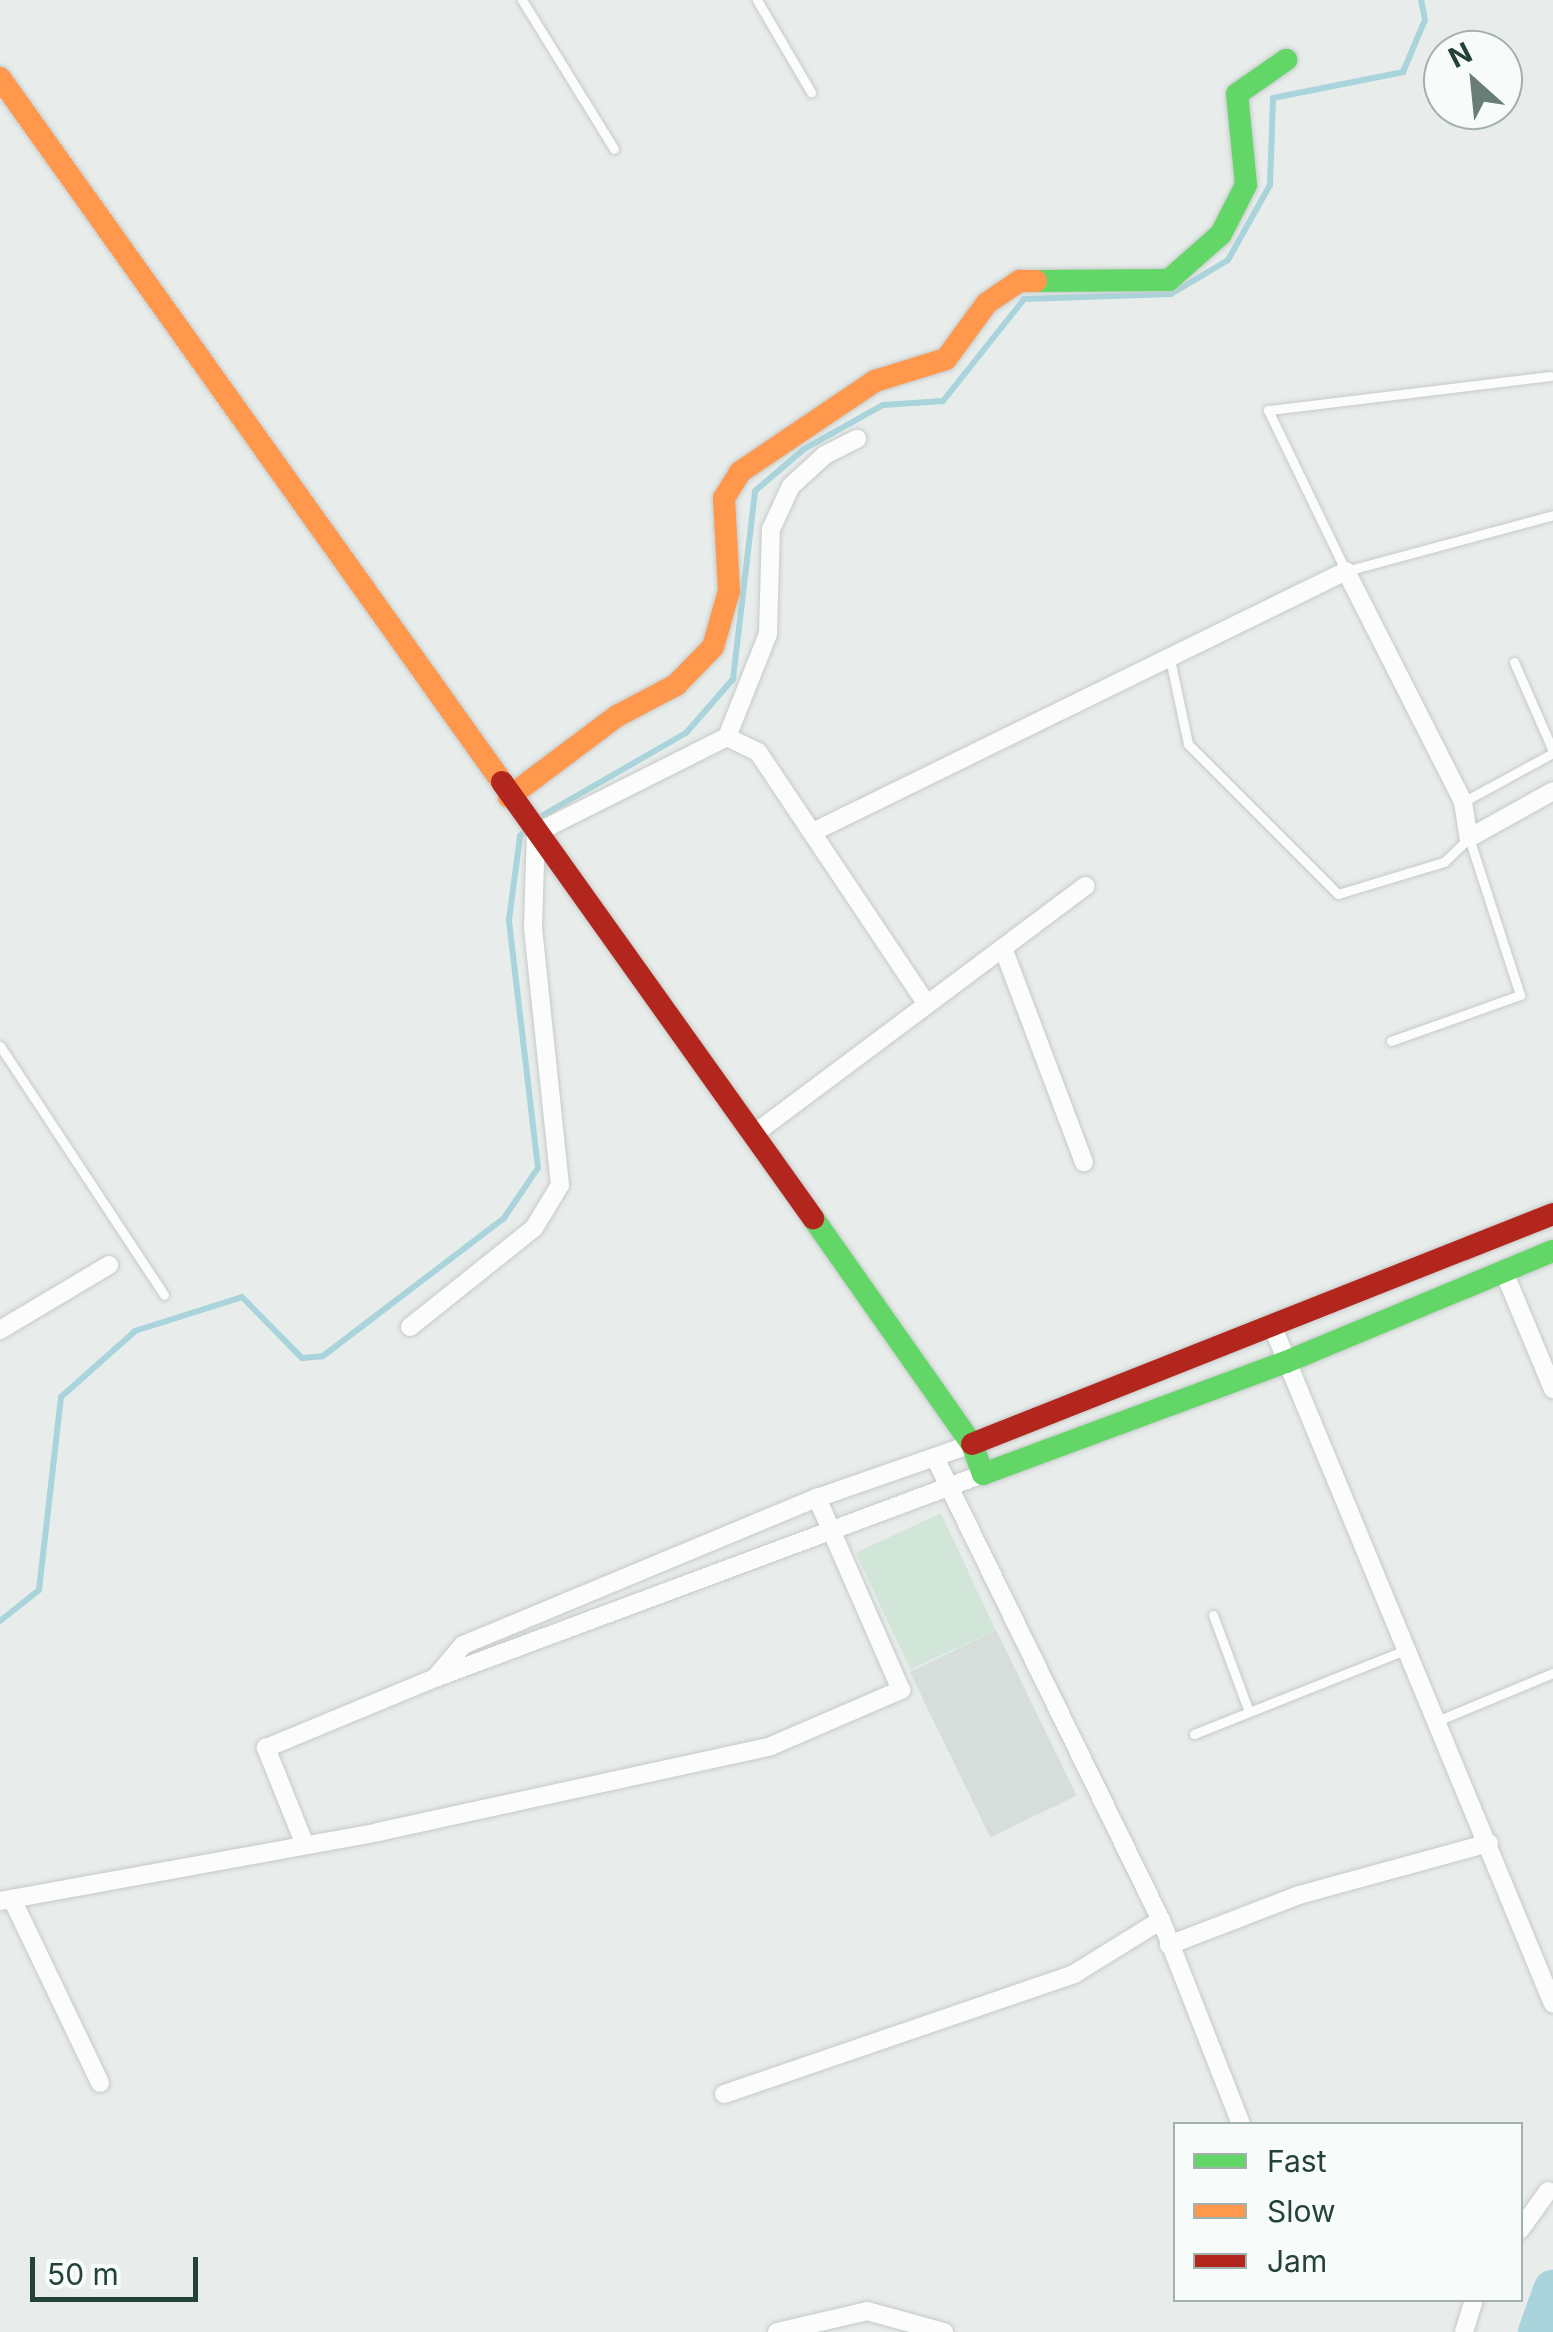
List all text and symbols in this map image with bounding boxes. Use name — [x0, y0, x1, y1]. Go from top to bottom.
north arrow — [1423, 30, 1523, 130]
text: N — [1443, 35, 1478, 75]
legend — [1173, 2122, 1523, 2302]
text: Fast — [1267, 2143, 1326, 2179]
text: Slow — [1267, 2193, 1336, 2229]
scale bar — [35, 2237, 202, 2299]
text: Jam — [1267, 2243, 1327, 2279]
text: 50 m — [47, 2256, 119, 2292]

